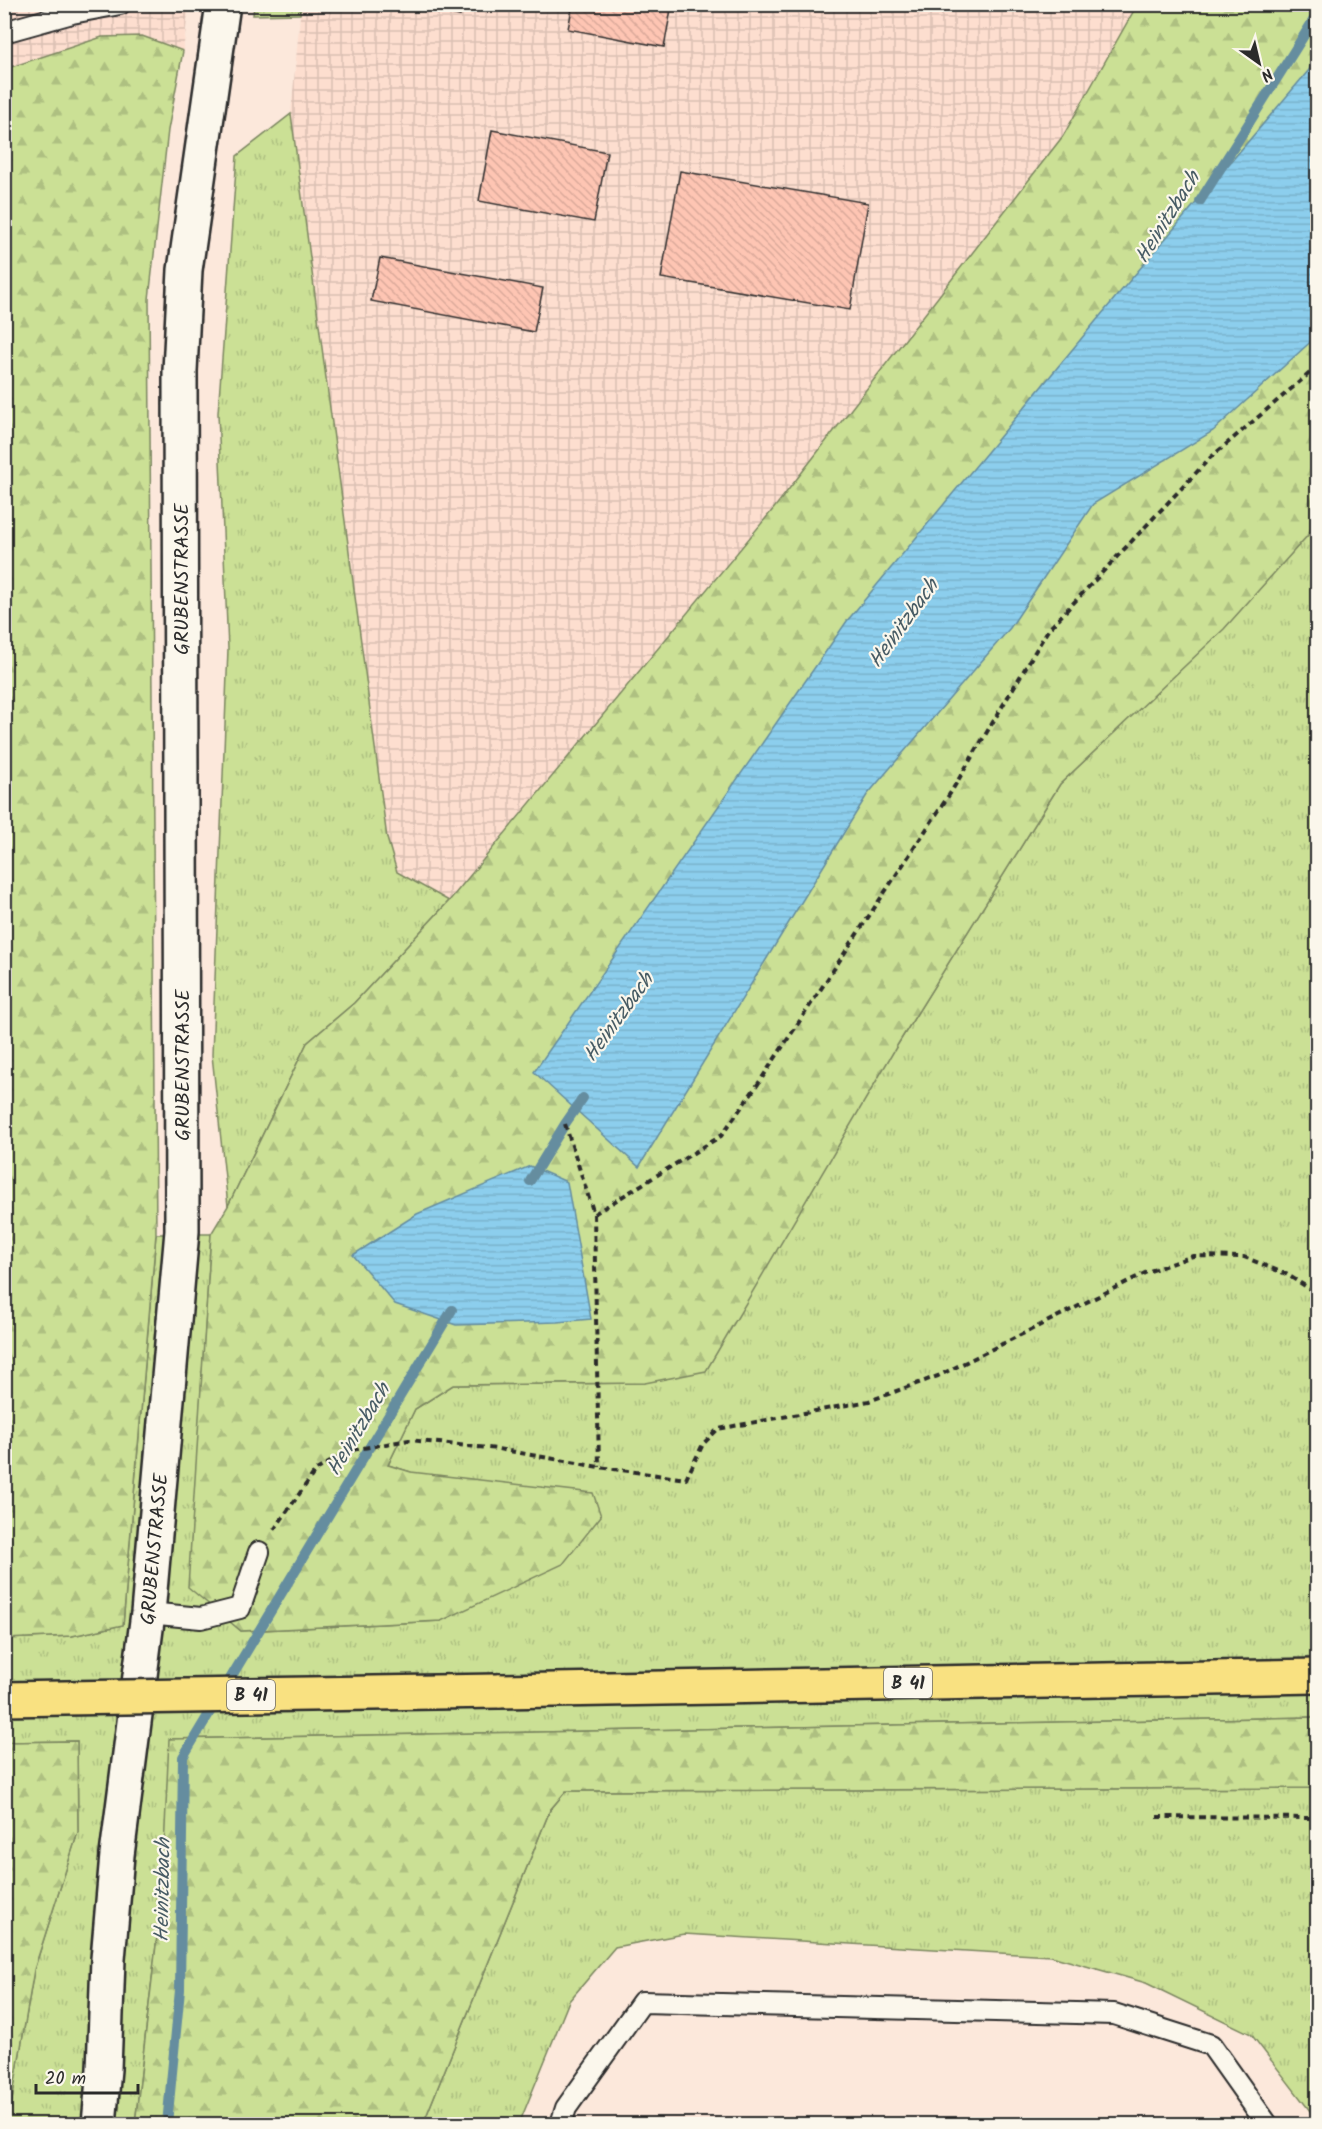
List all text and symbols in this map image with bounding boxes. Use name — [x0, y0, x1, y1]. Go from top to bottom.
north arrow — [1229, 33, 1289, 93]
text: N — [1255, 61, 1278, 87]
water label: Heinitzbach — [1127, 164, 1211, 270]
street label: GRUBENSTRASSE — [167, 502, 199, 655]
water label: Heinitzbach — [860, 571, 949, 675]
water label: Heinitzbach — [575, 965, 664, 1069]
street label: GRUBENSTRASSE — [168, 988, 200, 1141]
water label: Heinitzbach — [318, 1375, 401, 1483]
street label: GRUBENSTRASSE — [133, 1471, 178, 1627]
road number: B 41 — [884, 1668, 932, 1698]
road number: B 41 — [227, 1680, 275, 1710]
water label: Heinitzbach — [146, 1836, 181, 1942]
scale bar — [36, 2057, 138, 2095]
text: 20 m — [45, 2065, 86, 2094]

